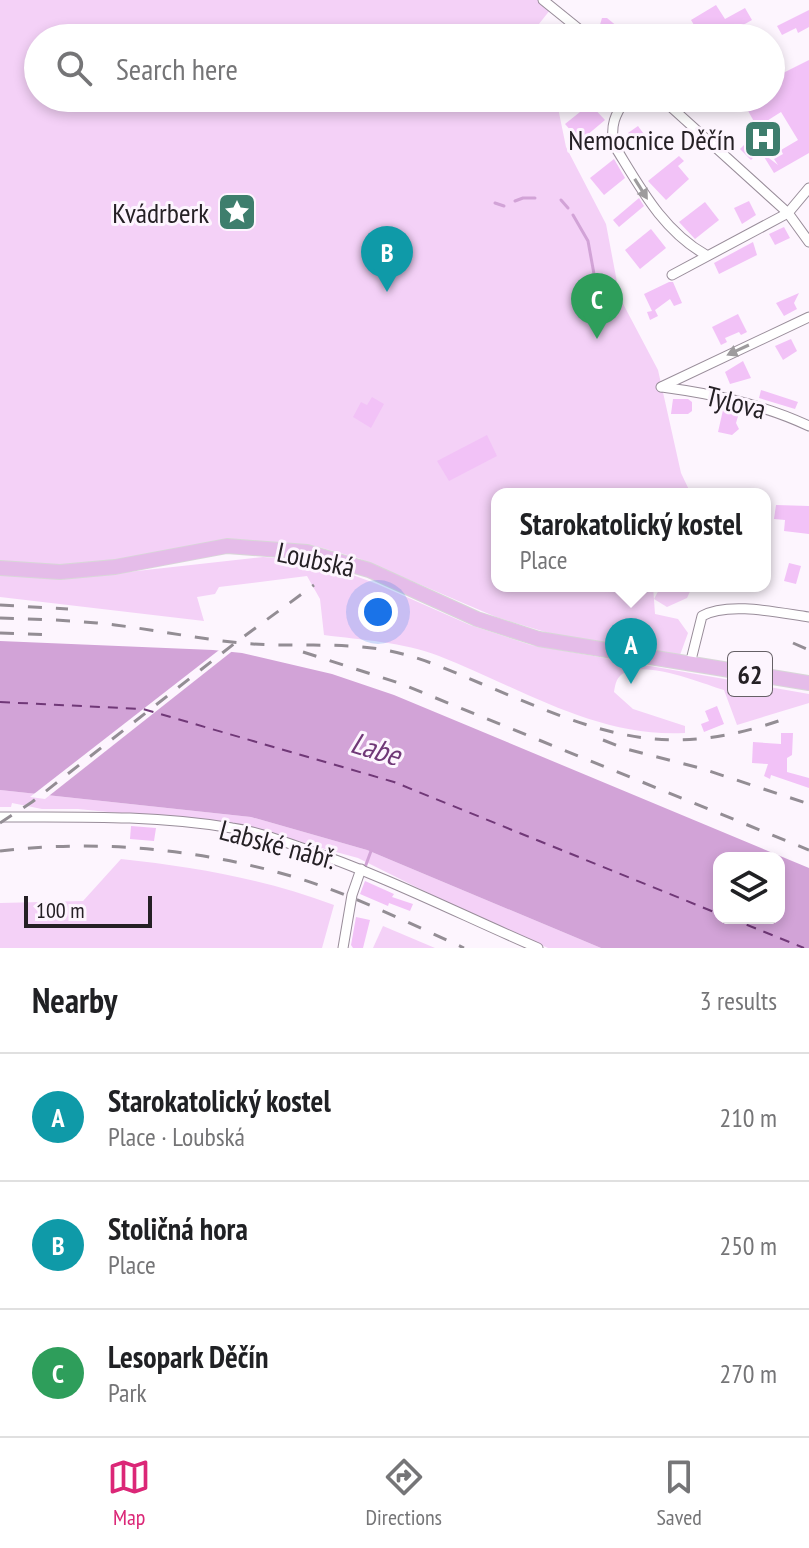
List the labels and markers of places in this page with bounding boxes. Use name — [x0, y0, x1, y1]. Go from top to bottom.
hospital icon: Nemocnice Děčín — [742, 118, 784, 160]
place label: Nemocnice Děčín — [568, 121, 735, 158]
place icon: Kvádrberk — [216, 191, 258, 233]
place label: Kvádrberk — [112, 194, 209, 231]
pin: B — [361, 226, 413, 292]
pin: C — [571, 273, 623, 339]
pin: A — [605, 618, 657, 684]

